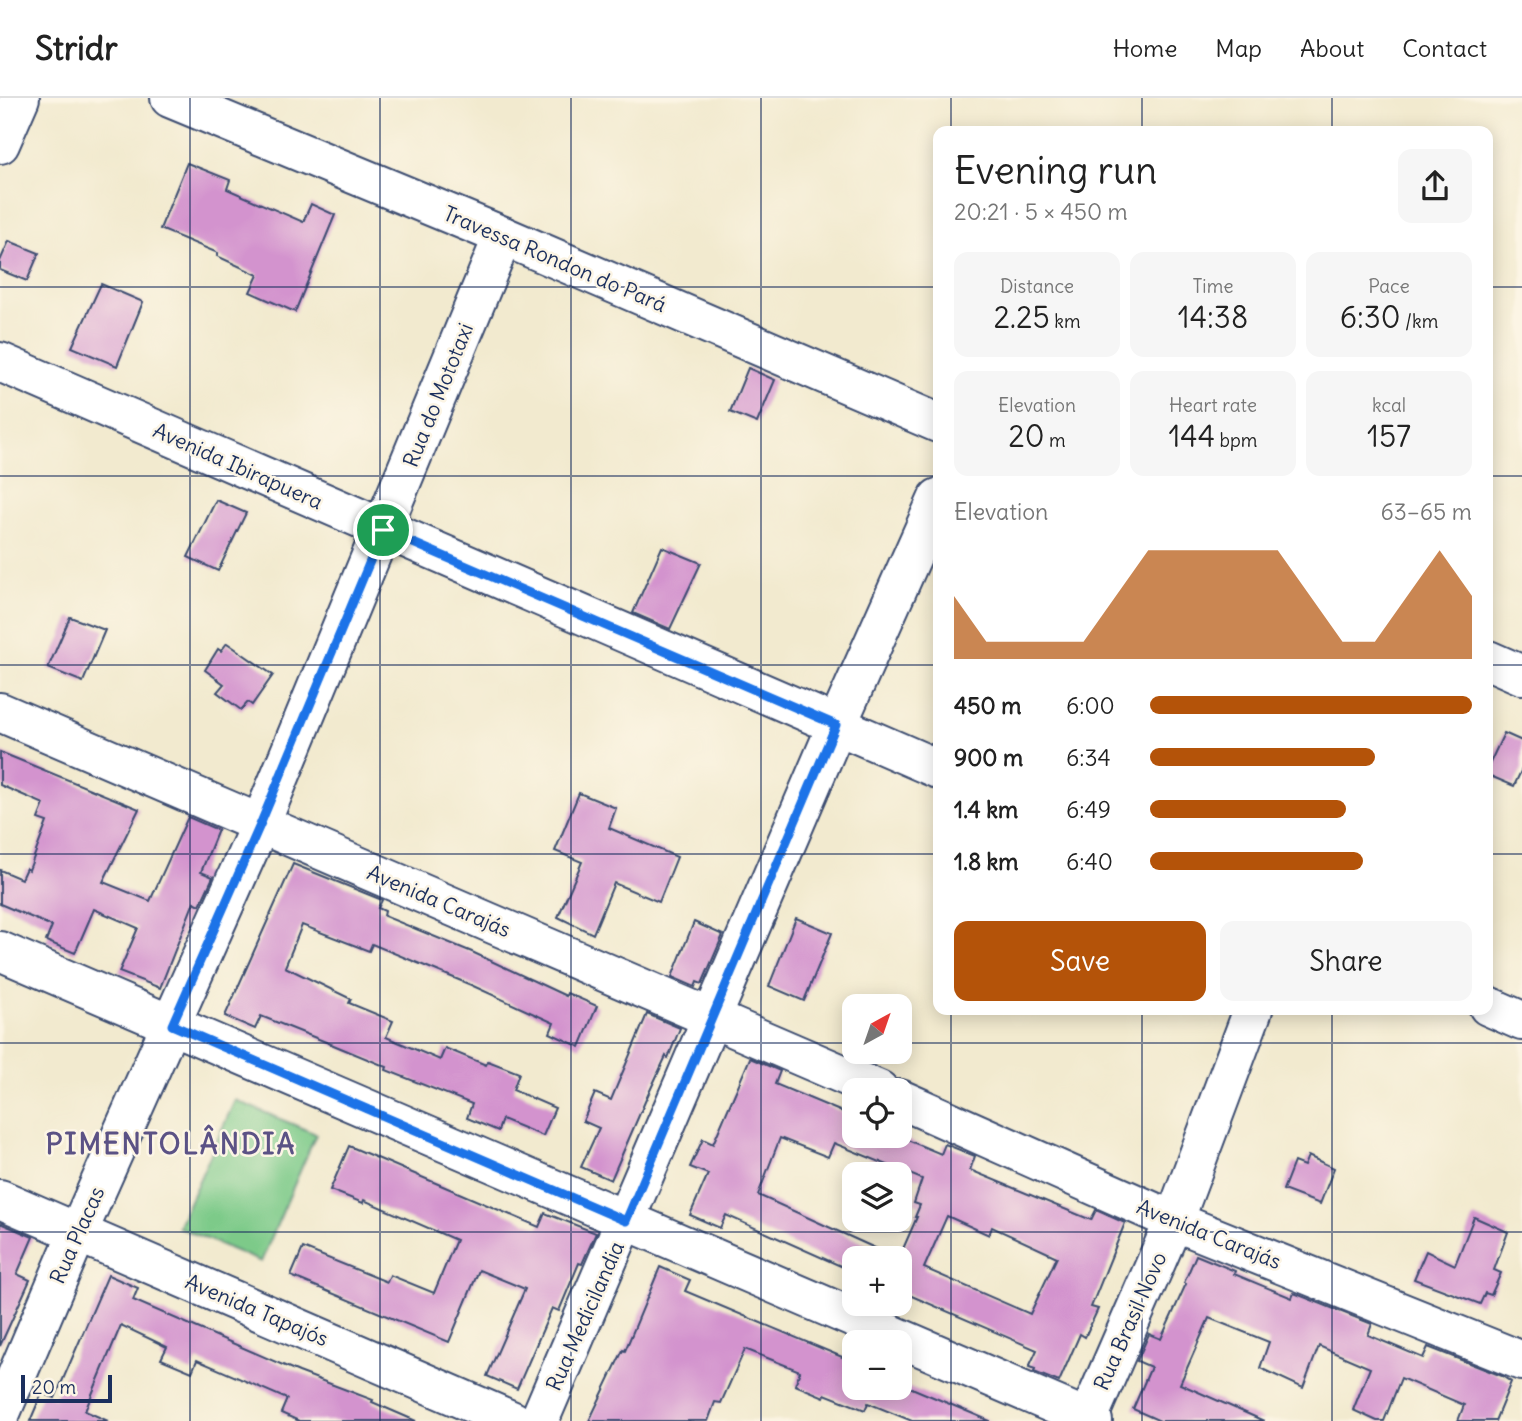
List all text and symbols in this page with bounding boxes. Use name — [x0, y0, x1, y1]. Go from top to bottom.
text: Stridr — [35, 27, 118, 69]
text: Home — [1113, 33, 1177, 63]
text: Map — [1215, 33, 1262, 63]
text: About — [1300, 33, 1364, 63]
text: Contact — [1402, 33, 1487, 63]
text: Evening run — [954, 147, 1157, 194]
button: share — [1398, 149, 1472, 223]
text: 20:21 · 5 × 450 m — [954, 197, 1128, 226]
street label: Travessa Rondon do Pará — [439, 200, 671, 318]
text: Distance — [1000, 274, 1074, 298]
text: Time — [1192, 274, 1234, 298]
text: Pace — [1368, 274, 1410, 298]
text: 2.25 — [993, 298, 1050, 336]
text: 14:38 — [1178, 298, 1248, 336]
text: 6:30 — [1340, 298, 1401, 336]
text: km — [1050, 309, 1081, 333]
text: /km — [1401, 309, 1438, 333]
street label: Rua do Mototaxi — [397, 319, 479, 471]
text: Elevation — [998, 393, 1076, 417]
text: Heart rate — [1169, 393, 1257, 417]
text: kcal — [1372, 393, 1406, 417]
street label: Avenida Ibirapuera — [149, 417, 327, 515]
text: 20 — [1008, 417, 1045, 455]
text: 144 — [1168, 417, 1215, 455]
text: 157 — [1367, 417, 1411, 455]
text: m — [1045, 428, 1066, 452]
text: bpm — [1215, 428, 1258, 452]
text: Elevation — [954, 497, 1048, 526]
text: 63–65 m — [1380, 497, 1472, 526]
pin — [353, 500, 413, 560]
icon: arrive — [364, 511, 402, 549]
text: 450 m — [954, 691, 1021, 720]
text: 6:00 — [1066, 691, 1115, 720]
text: 900 m — [954, 743, 1023, 772]
text: 6:34 — [1066, 743, 1111, 772]
text: 1.4 km — [954, 795, 1018, 824]
text: 6:49 — [1066, 795, 1111, 824]
text: 1.8 km — [954, 847, 1019, 876]
text: 6:40 — [1066, 847, 1113, 876]
street label: Avenida Carajás — [363, 859, 515, 943]
button: Save — [954, 921, 1206, 1001]
button: Share — [1220, 921, 1472, 1001]
north arrow — [842, 994, 912, 1064]
map controls — [842, 994, 912, 1400]
button: locate — [842, 1078, 912, 1148]
district label: PIMENTOLÂNDIA — [46, 1124, 296, 1162]
button: layers — [842, 1162, 912, 1232]
street label: Rua Placas — [44, 1182, 110, 1288]
street label: Avenida Carajás — [1133, 1193, 1285, 1275]
street label: Rua Medicilandia — [540, 1237, 630, 1395]
button: + — [842, 1246, 912, 1316]
street label: Rua Brasil Novo — [1087, 1248, 1173, 1394]
street label: Avenida Tapajós — [181, 1268, 333, 1352]
button: − — [842, 1330, 912, 1400]
scale bar — [21, 1372, 112, 1404]
text: 20 m — [32, 1375, 76, 1399]

